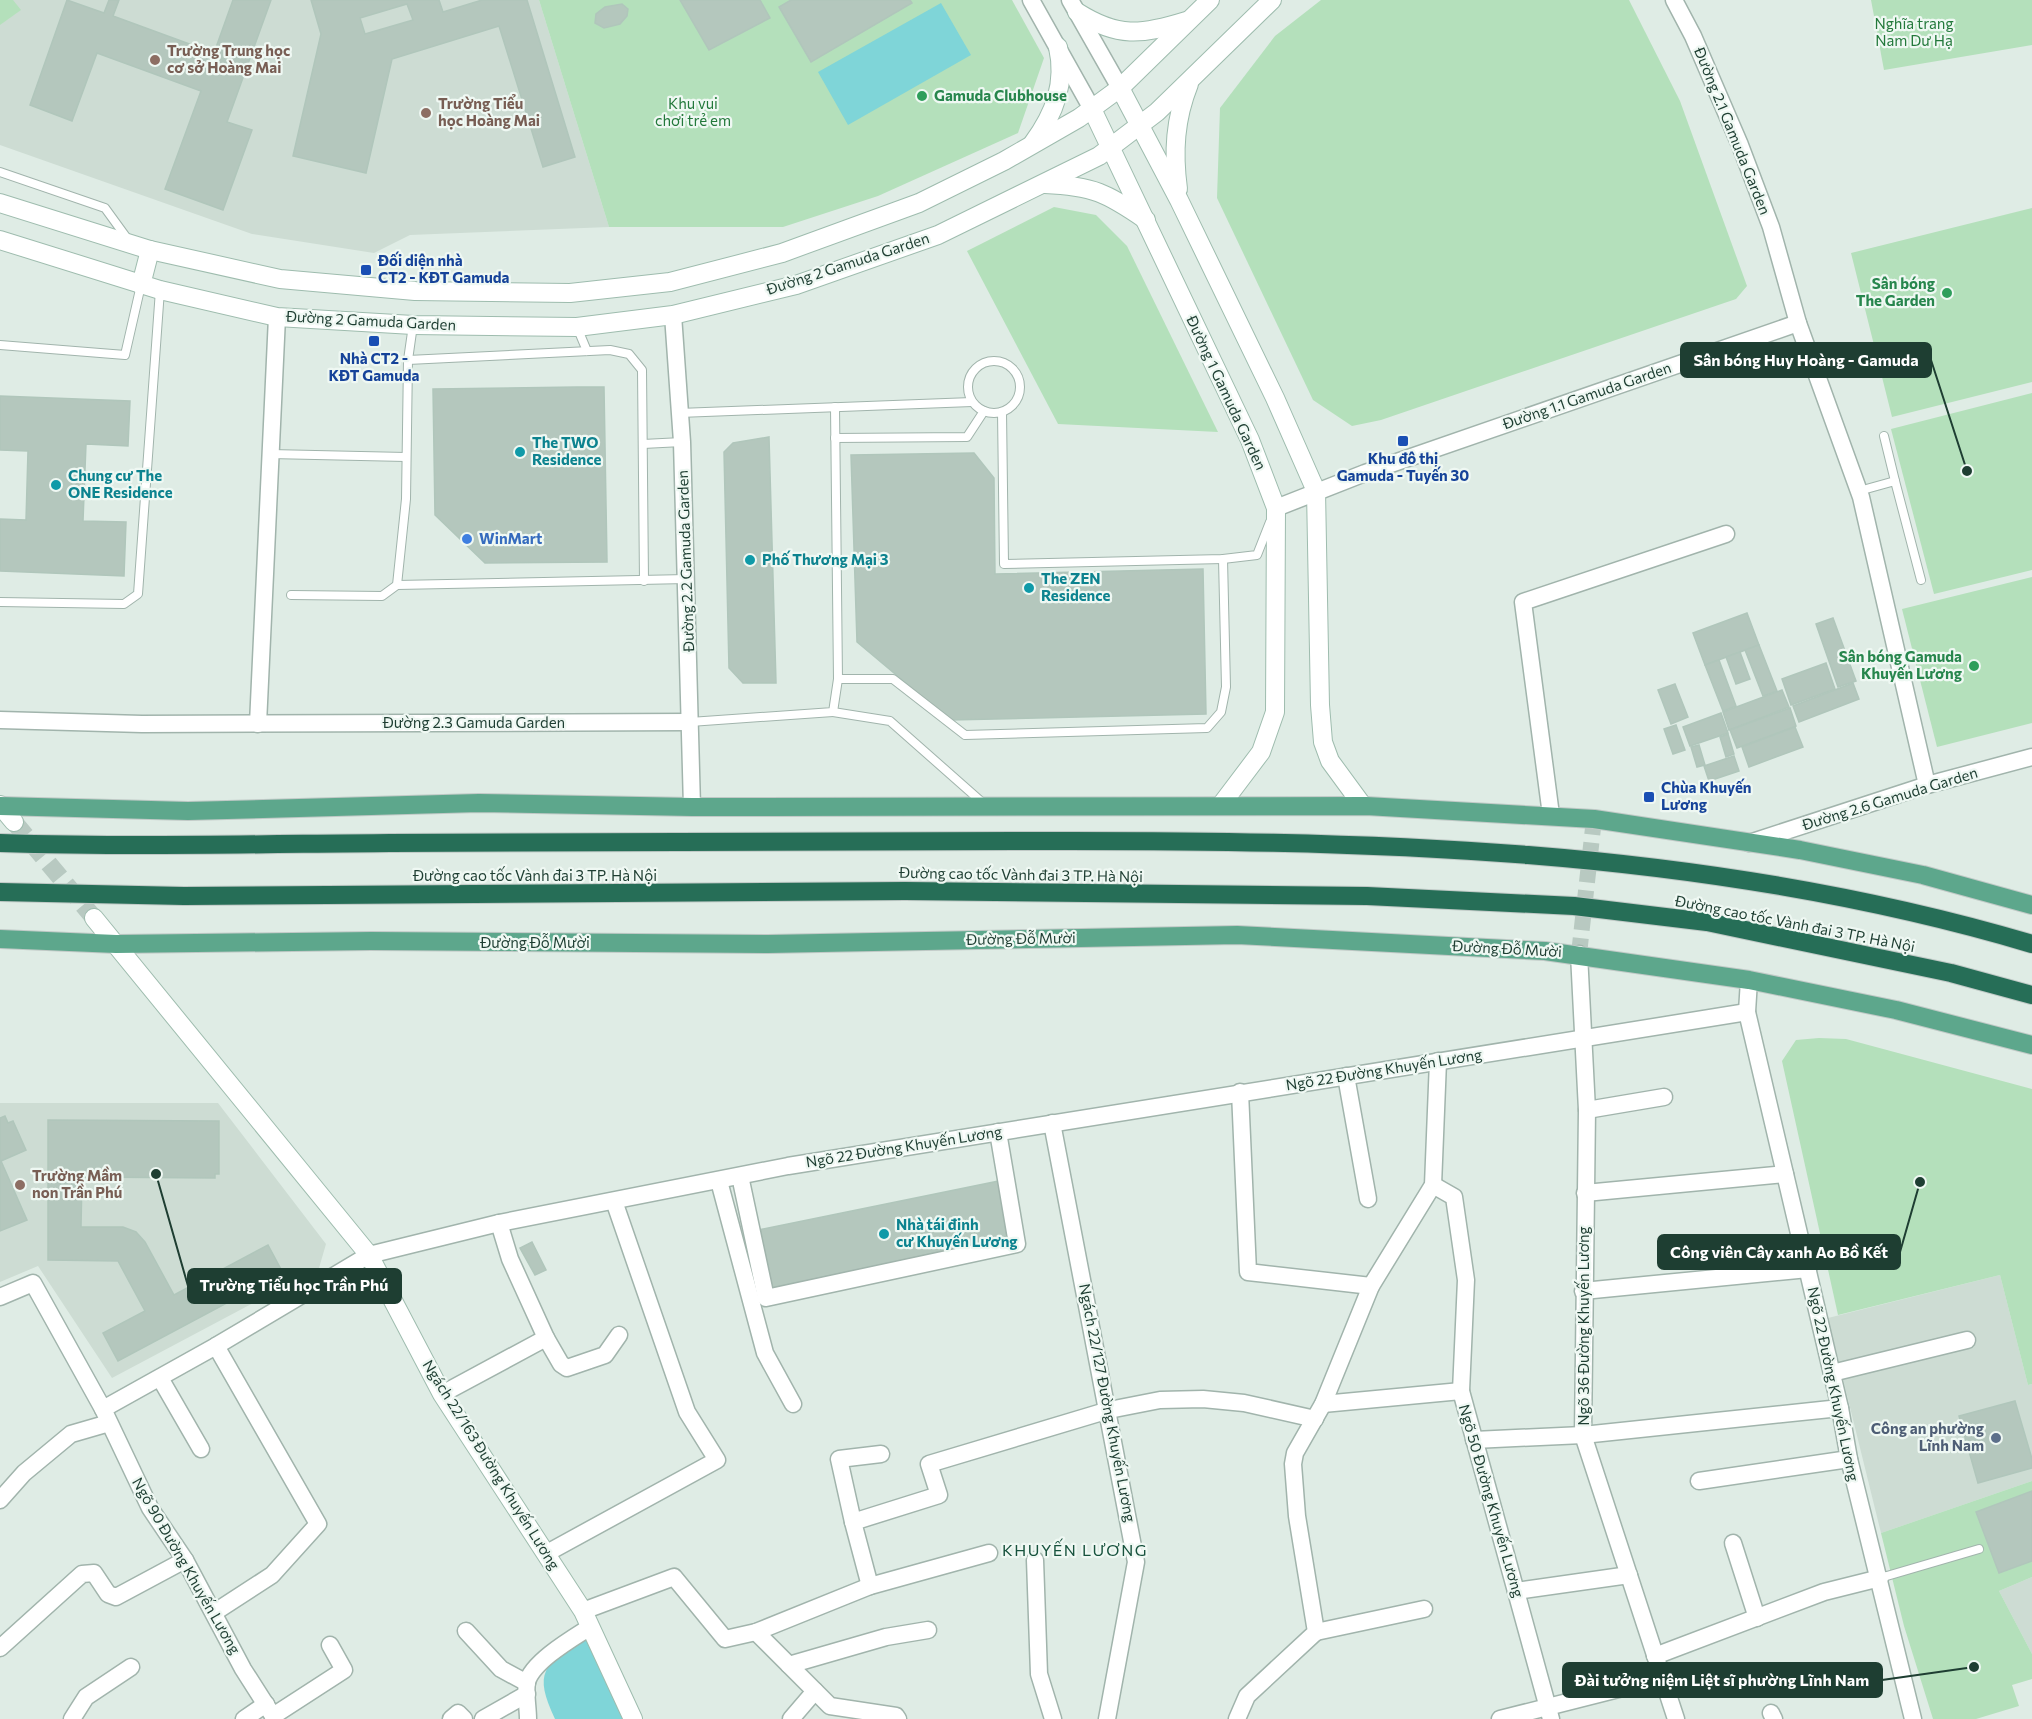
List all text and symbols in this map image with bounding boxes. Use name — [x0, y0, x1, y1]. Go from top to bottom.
park label: Nghĩa trang Nam Dư Hạ — [1874, 14, 1954, 49]
place label: Trường Trung học cơ sở Hoàng Mai — [167, 41, 290, 76]
street label: Đường 2.1 Gamuda Garden — [1691, 43, 1775, 217]
marker: Trường Trung học cơ sở Hoàng Mai — [148, 53, 162, 67]
place label: Gamuda Clubhouse — [934, 86, 1067, 104]
marker: Gamuda Clubhouse — [915, 89, 929, 103]
place label: Trường Tiểu học Hoàng Mai — [438, 94, 540, 130]
park label: Khu vui chơi trẻ em — [655, 94, 731, 129]
marker: Trường Tiểu học Hoàng Mai — [419, 106, 433, 120]
street label: Đường 2 Gamuda Garden — [763, 228, 931, 298]
place label: Đối diện nhà CT2 - KĐT Gamuda — [377, 251, 510, 286]
marker: Đối diện nhà CT2 - KĐT Gamuda — [359, 263, 373, 277]
place label: Sân bóng The Garden — [1856, 274, 1935, 309]
marker: Sân bóng The Garden — [1940, 286, 1954, 300]
street label: Đường 2 Gamuda Garden — [285, 307, 457, 333]
street label: Đường 1 Gamuda Garden — [1183, 312, 1271, 473]
marker: Nhà CT2 - KĐT Gamuda — [367, 334, 381, 348]
callout: Sân bóng Huy Hoàng - Gamuda — [1681, 343, 1931, 377]
place label: Nhà CT2 - KĐT Gamuda — [329, 349, 420, 384]
text: Sân bóng Huy Hoàng - Gamuda — [1693, 350, 1919, 369]
street label: Đường 1.1 Gamuda Garden — [1499, 358, 1673, 433]
place label: The TWO Residence — [532, 433, 602, 468]
marker: Khu đô thị Gamuda - Tuyến 30 — [1396, 434, 1410, 448]
marker: The TWO Residence — [513, 445, 527, 459]
place label: Khu đô thị Gamuda - Tuyến 30 — [1337, 449, 1469, 484]
place label: Chung cư The ONE Residence — [68, 466, 173, 501]
street label: Đường 2.2 Gamuda Garden — [673, 470, 697, 653]
marker: Chung cư The ONE Residence — [49, 478, 63, 492]
place label: WinMart — [479, 529, 542, 547]
marker: WinMart — [460, 532, 474, 546]
place label: Phố Thương Mại 3 — [762, 550, 889, 569]
marker: Phố Thương Mại 3 — [743, 553, 757, 567]
place label: The ZEN Residence — [1041, 569, 1111, 604]
marker: The ZEN Residence — [1022, 581, 1036, 595]
place label: Sân bóng Gamuda Khuyến Lương — [1839, 647, 1962, 682]
marker: Sân bóng Gamuda Khuyến Lương — [1967, 659, 1981, 673]
street label: Đường 2.3 Gamuda Garden — [382, 713, 565, 731]
street label: Đường 2.6 Gamuda Garden — [1799, 763, 1980, 834]
place label: Chùa Khuyến Lương — [1661, 778, 1751, 813]
marker: Chùa Khuyến Lương — [1642, 790, 1656, 804]
street label: Đường cao tốc Vành đai 3 TP. Hà Nội — [898, 863, 1143, 885]
street label: Đường cao tốc Vành đai 3 TP. Hà Nội — [412, 866, 657, 884]
street label: Đường cao tốc Vành đai 3 TP. Hà Nội — [1673, 891, 1917, 955]
street label: Đường Đỗ Mười — [965, 928, 1076, 948]
street label: Đường Đỗ Mười — [479, 933, 590, 951]
street label: Đường Đỗ Mười — [1451, 936, 1562, 960]
street label: Ngõ 22 Đường Khuyến Lương — [1284, 1045, 1483, 1093]
street label: Ngõ 22 Đường Khuyến Lương — [804, 1122, 1003, 1170]
place label: Trường Mầm non Trần Phú — [32, 1166, 122, 1201]
marker: Trường Mầm non Trần Phú — [13, 1178, 27, 1192]
place label: Nhà tái định cư Khuyến Lương — [896, 1215, 1018, 1250]
street label: Ngõ 36 Đường Khuyến Lương — [1574, 1226, 1592, 1426]
marker: Nhà tái định cư Khuyến Lương — [877, 1227, 891, 1241]
callout: Công viên Cây xanh Ao Bồ Kết — [1658, 1235, 1900, 1269]
text: Công viên Cây xanh Ao Bồ Kết — [1670, 1242, 1888, 1261]
callout: Trường Tiểu học Trần Phú — [188, 1269, 401, 1303]
text: Trường Tiểu học Trần Phú — [200, 1275, 388, 1295]
street label: Ngách 22/127 Đường Khuyến Lương — [1076, 1282, 1140, 1524]
street label: Ngõ 22 Đường Khuyến Lương — [1805, 1285, 1863, 1483]
street label: Ngách 22/163 Đường Khuyến Lương — [420, 1356, 564, 1573]
street label: Ngõ 50 Đường Khuyến Lương — [1456, 1402, 1528, 1599]
place label: Công an phường Lĩnh Nam — [1871, 1419, 1984, 1454]
marker: Công an phường Lĩnh Nam — [1989, 1431, 2003, 1445]
street label: Ngõ 90 Đường Khuyến Lương — [129, 1474, 245, 1657]
district label: KHUYẾN LƯƠNG — [1002, 1538, 1148, 1559]
callout: Đài tưởng niệm Liệt sĩ phường Lĩnh Nam — [1563, 1663, 1882, 1697]
text: Đài tưởng niệm Liệt sĩ phường Lĩnh Nam — [1574, 1670, 1869, 1690]

